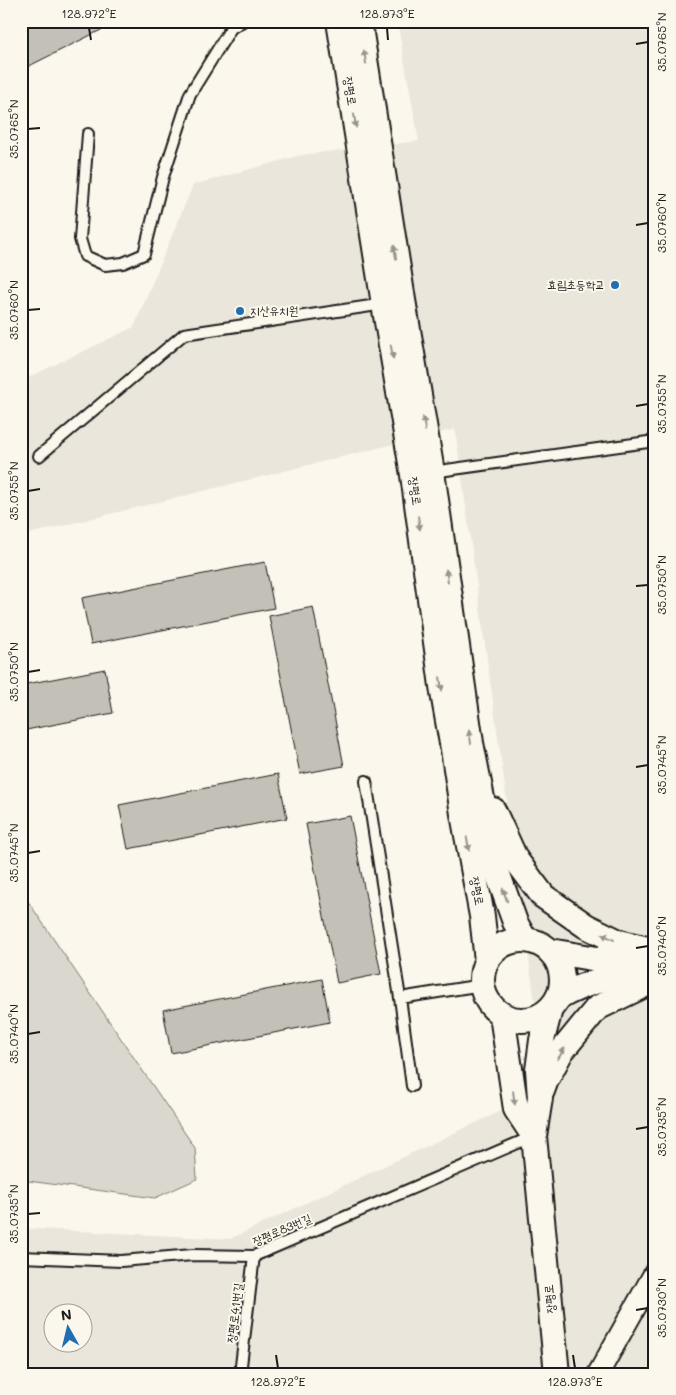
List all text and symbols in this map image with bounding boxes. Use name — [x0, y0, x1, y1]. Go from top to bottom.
text: 128.972°E — [62, 5, 117, 21]
text: 128.973°E — [359, 5, 415, 21]
text: 35.0765°N — [653, 12, 669, 72]
one-way arrow — [360, 49, 368, 65]
street label: 장평로 — [341, 75, 361, 106]
text: 35.0765°N — [5, 99, 21, 159]
one-way arrow — [351, 114, 359, 130]
text: 35.0760°N — [653, 193, 669, 253]
one-way arrow — [391, 244, 399, 260]
place label: 효림초등학교 — [547, 276, 605, 292]
marker: 효림초등학교 — [609, 279, 621, 291]
text: 35.0760°N — [5, 280, 21, 340]
place label: 지산유치원 — [250, 302, 298, 318]
marker: 지산유치원 — [234, 305, 246, 317]
one-way arrow — [388, 344, 396, 360]
text: 35.0755°N — [653, 374, 669, 434]
one-way arrow — [419, 415, 427, 431]
text: 35.0755°N — [5, 461, 21, 521]
street label: 장평로 — [406, 475, 426, 506]
one-way arrow — [416, 515, 424, 531]
text: 35.0750°N — [653, 555, 669, 615]
one-way arrow — [443, 568, 451, 584]
text: 35.0750°N — [5, 642, 21, 702]
one-way arrow — [438, 676, 446, 692]
one-way arrow — [466, 728, 474, 744]
text: 35.0745°N — [653, 735, 669, 795]
text: 35.0745°N — [5, 823, 21, 883]
one-way arrow — [465, 836, 473, 852]
street label: 장평로 — [467, 875, 489, 907]
one-way arrow — [501, 887, 509, 902]
text: 35.0740°N — [653, 916, 669, 976]
one-way arrow — [601, 933, 615, 941]
text: 35.0740°N — [5, 1004, 21, 1064]
one-way arrow — [556, 1047, 566, 1061]
one-way arrow — [510, 1091, 518, 1107]
text: 35.0735°N — [653, 1097, 669, 1157]
text: 35.0735°N — [5, 1184, 21, 1244]
street label: 장평로83번길 — [250, 1209, 314, 1249]
text: 35.0730°N — [653, 1278, 669, 1338]
street label: 장평로41번길 — [222, 1281, 246, 1344]
street label: 장평로 — [540, 1284, 558, 1314]
north arrow — [42, 1302, 92, 1352]
text: N — [60, 1304, 73, 1325]
text: 128.972°E — [251, 1373, 306, 1389]
text: 128.973°E — [547, 1373, 603, 1389]

